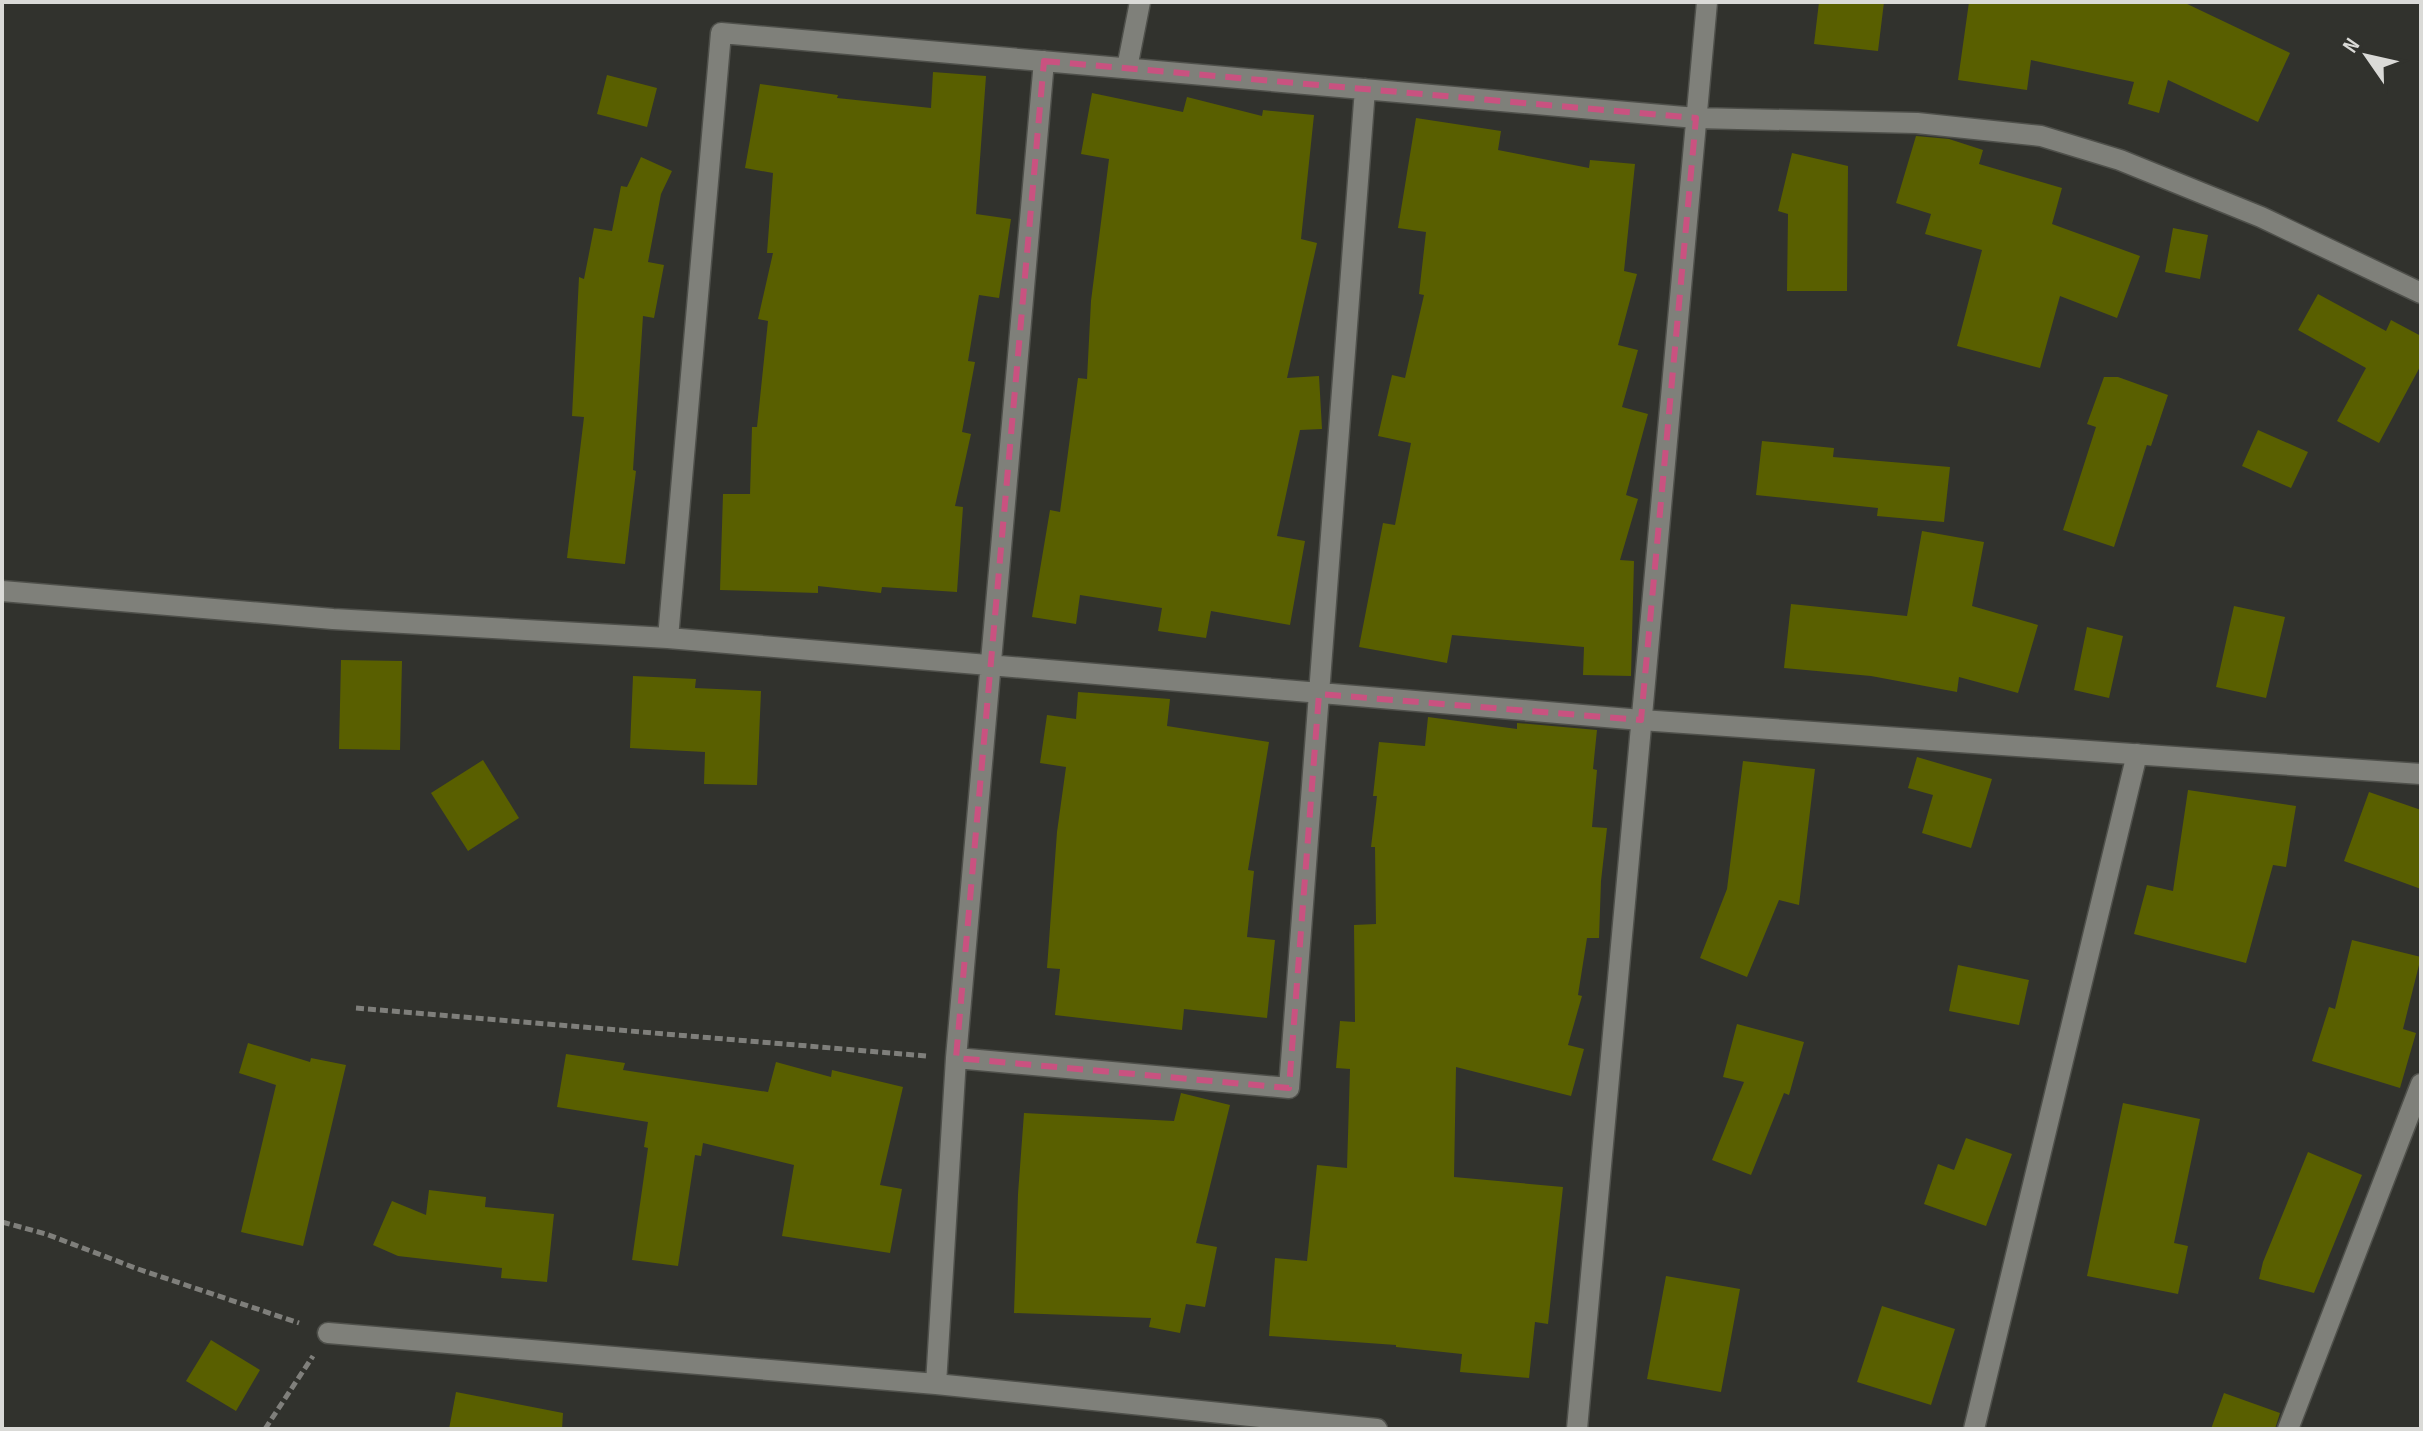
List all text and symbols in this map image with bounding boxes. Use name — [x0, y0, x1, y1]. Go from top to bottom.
north arrow — [2327, 16, 2407, 96]
text: N — [2337, 33, 2366, 58]

